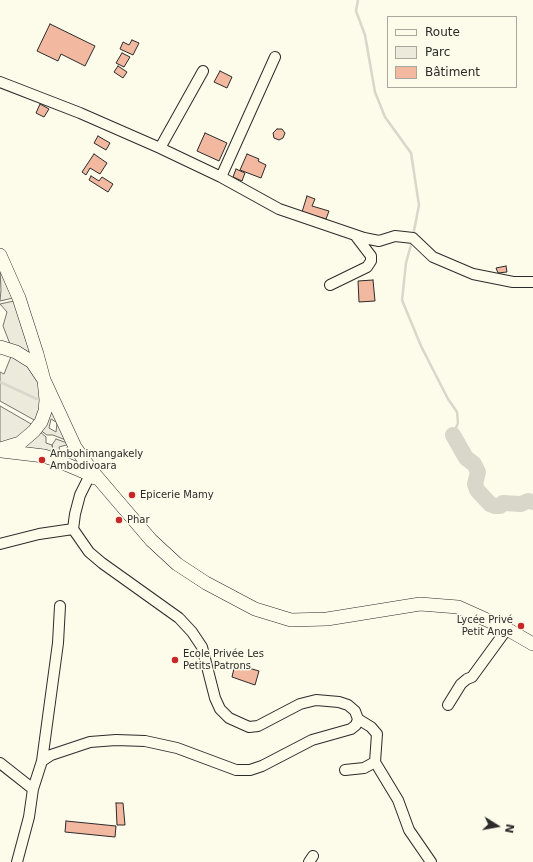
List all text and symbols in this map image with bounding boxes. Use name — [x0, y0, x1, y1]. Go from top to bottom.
legend — [387, 16, 517, 88]
text: Route — [425, 25, 460, 39]
text: Parc — [425, 45, 450, 59]
text: Bâtiment — [425, 65, 480, 79]
place label: Ambohimangakely Ambodivoara — [50, 448, 143, 472]
marker: Ambohimangakely Ambodivoara — [37, 455, 47, 465]
place label: Epicerie Mamy — [140, 489, 214, 501]
marker: Epicerie Mamy — [127, 490, 137, 500]
place label: Phar — [127, 514, 150, 526]
marker: Phar — [114, 515, 124, 525]
place label: Lycée Privé Petit Ange — [457, 614, 513, 638]
marker: Lycée Privé Petit Ange — [516, 621, 526, 631]
place label: Ecole Privée Les Petits Patrons — [183, 648, 264, 672]
marker: Ecole Privée Les Petits Patrons — [170, 655, 180, 665]
north arrow — [477, 806, 517, 846]
text: N — [502, 823, 517, 834]

